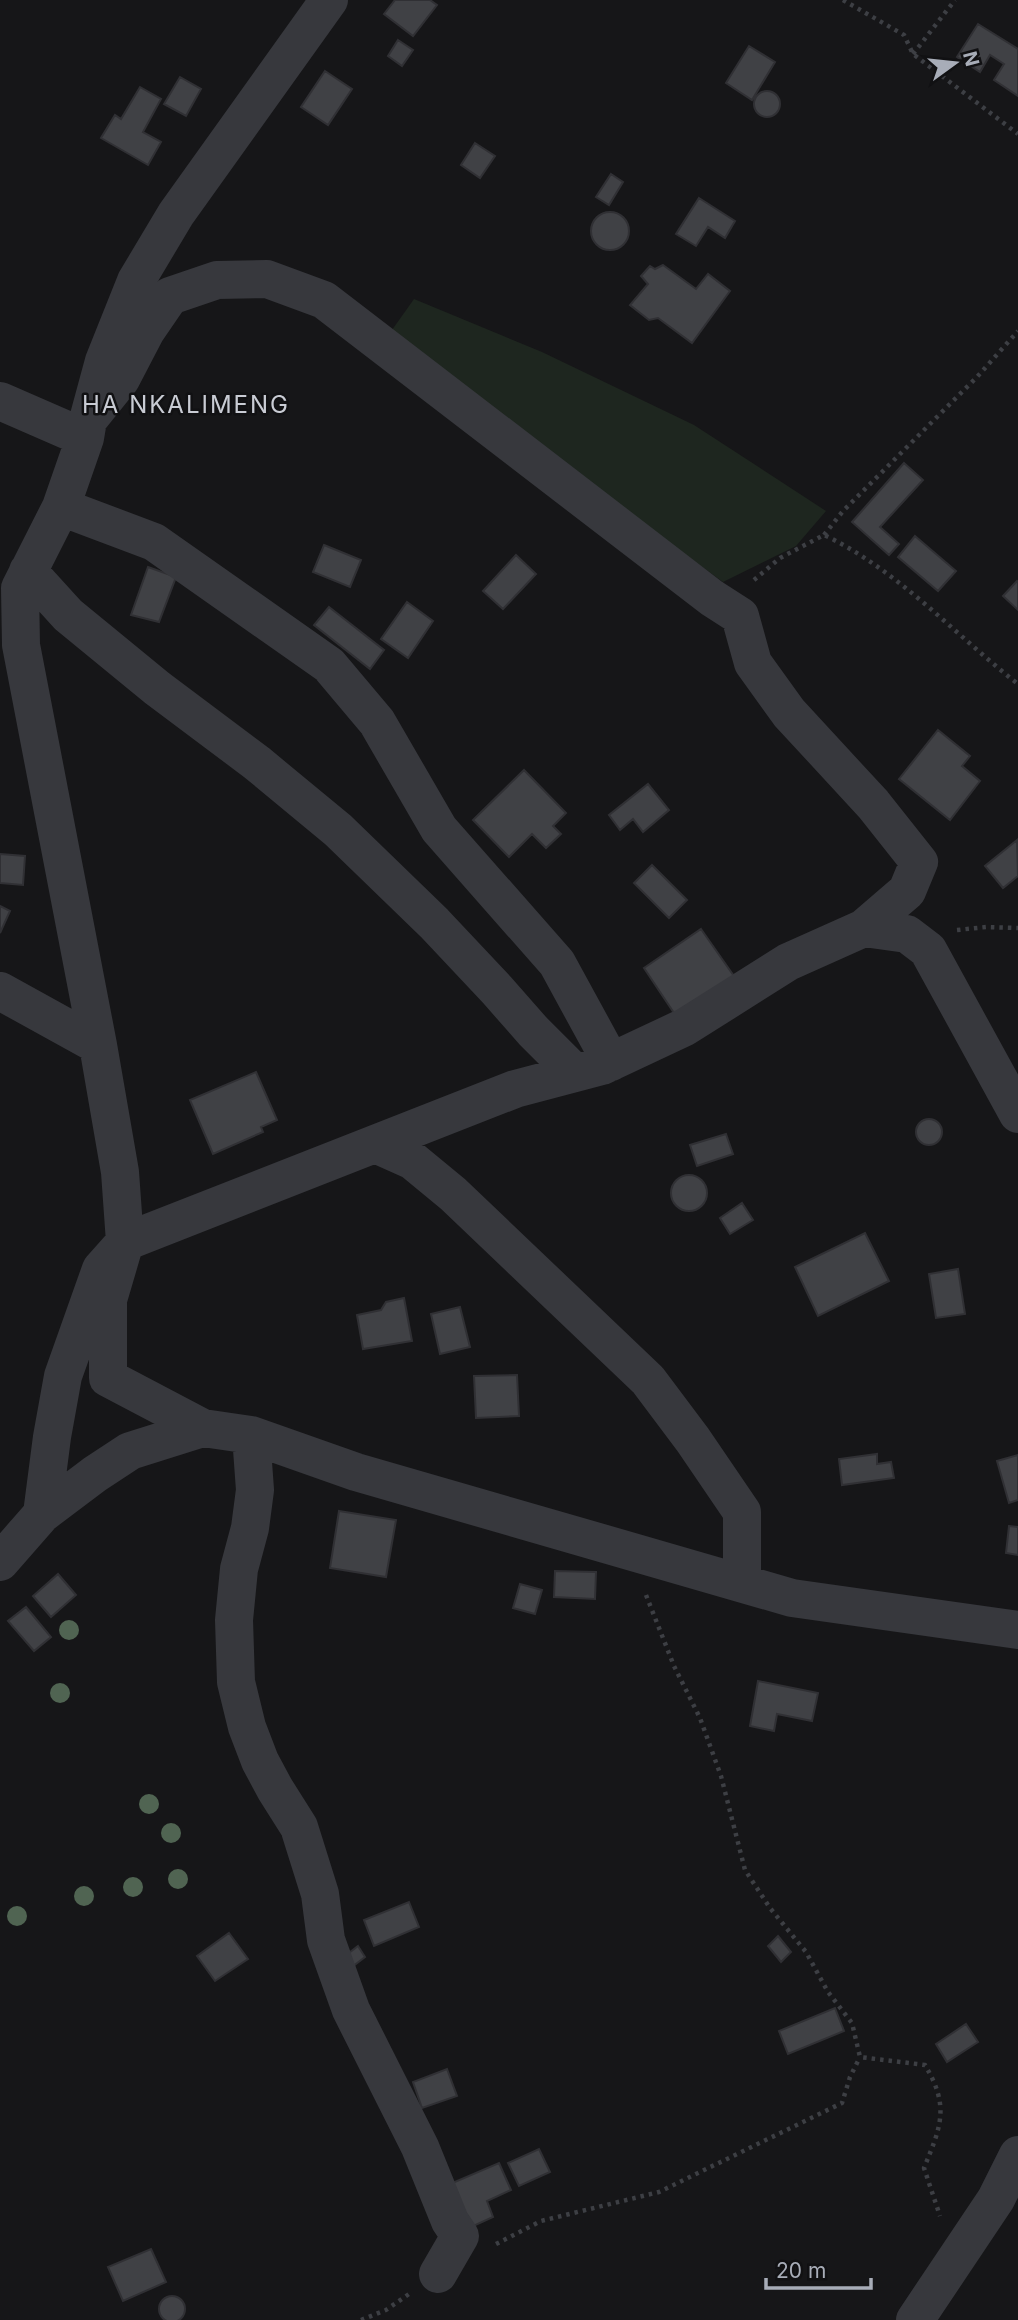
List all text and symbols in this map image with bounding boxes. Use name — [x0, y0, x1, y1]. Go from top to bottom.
north arrow — [920, 28, 990, 98]
text: N — [958, 49, 984, 69]
district label: HA NKALIMENG — [82, 390, 290, 419]
scale bar — [766, 2246, 871, 2290]
text: 20 m — [776, 2258, 826, 2283]

